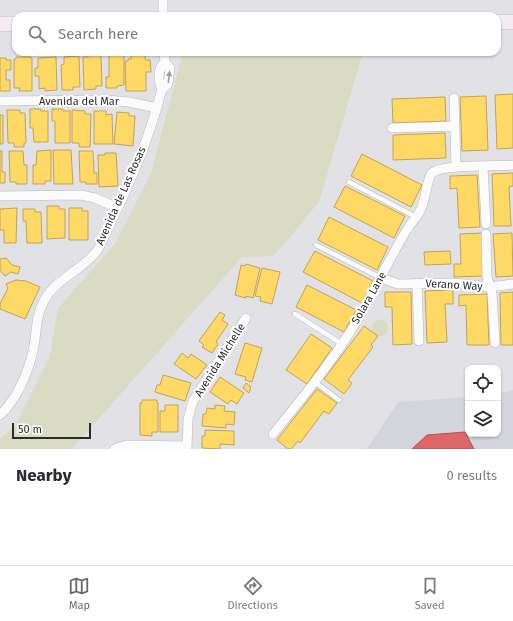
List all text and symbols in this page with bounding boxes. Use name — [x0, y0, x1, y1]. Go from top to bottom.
search box — [12, 12, 501, 56]
icon: search — [26, 23, 48, 45]
text: Search here — [58, 25, 138, 43]
one-way arrow — [166, 71, 172, 83]
street label: Avenida del Mar — [39, 95, 120, 108]
street label: Avenida de Las Rosas — [93, 145, 149, 247]
street label: Solara Lane — [349, 270, 389, 326]
street label: Verano Way — [425, 277, 484, 293]
street label: Avenida Michelle — [192, 321, 248, 399]
map controls — [465, 365, 501, 437]
button: locate — [465, 365, 501, 401]
button: layers — [465, 401, 501, 437]
scale bar — [12, 421, 91, 440]
text: 50 m — [18, 423, 42, 436]
text: Nearby — [16, 465, 71, 486]
text: 0 results — [446, 468, 497, 483]
tab: Map — [68, 575, 90, 612]
tab: Directions — [227, 575, 278, 612]
tab: Saved — [415, 575, 445, 612]

